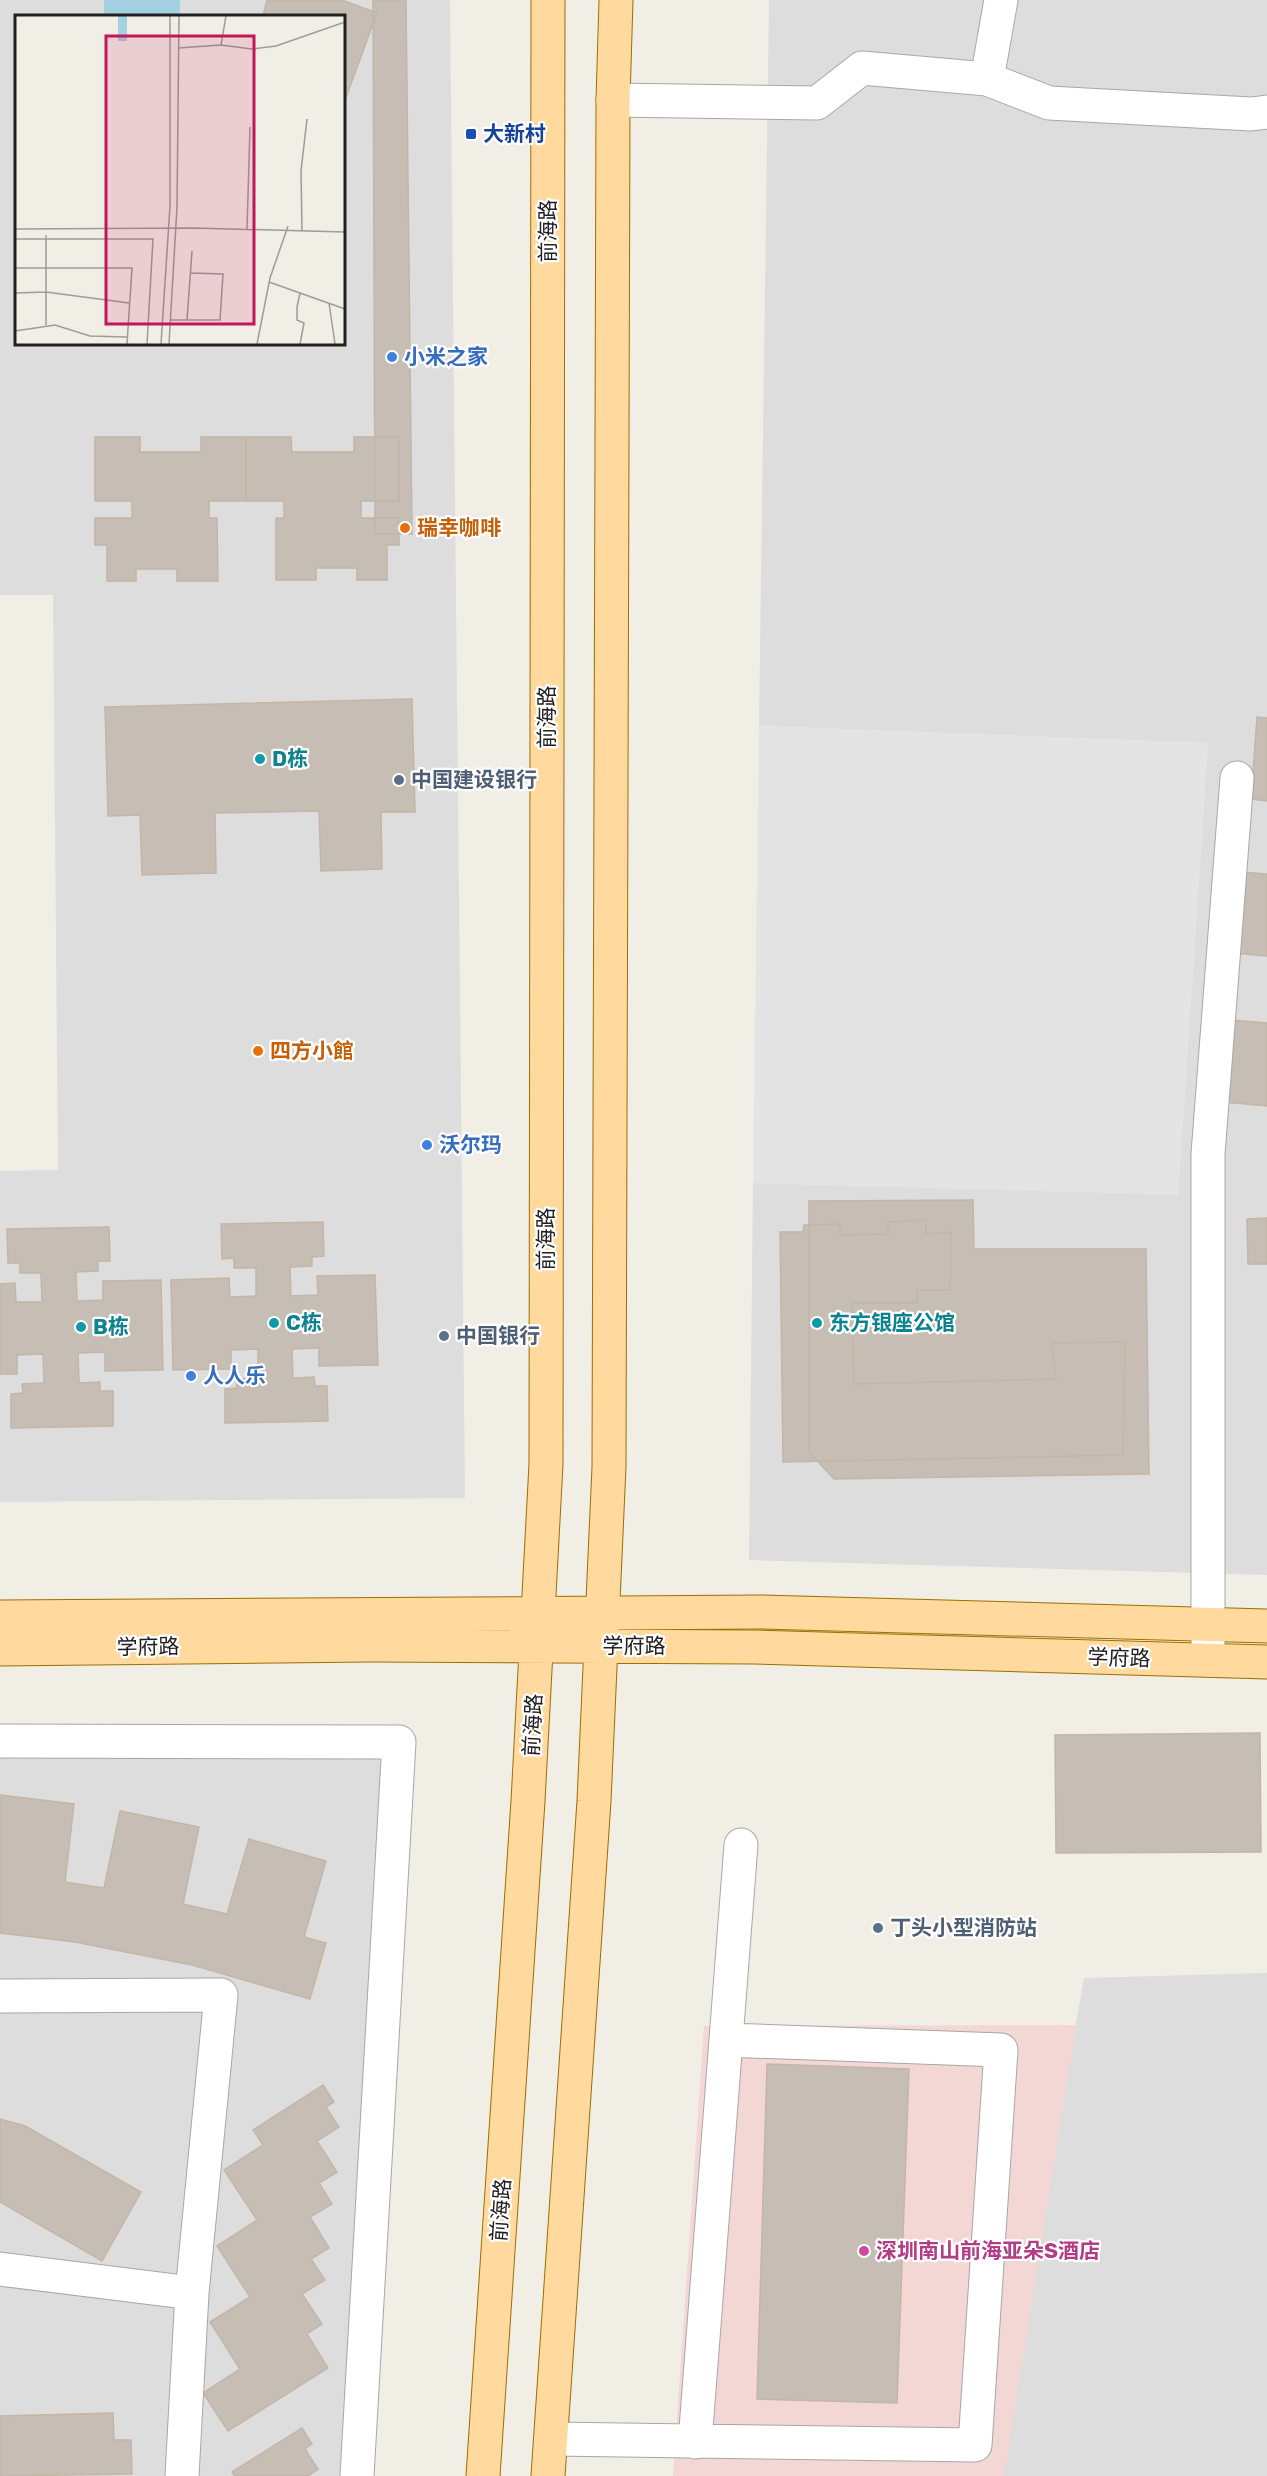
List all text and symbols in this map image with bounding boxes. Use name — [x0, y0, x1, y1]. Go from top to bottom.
inset map — [15, 15, 345, 345]
place label: 大新村 — [483, 121, 546, 146]
marker: 大新村 — [464, 127, 478, 141]
street label: 前海路 — [535, 200, 560, 263]
place label: 小米之家 — [404, 344, 488, 369]
marker: 小米之家 — [385, 350, 399, 364]
place label: 瑞幸咖啡 — [417, 515, 501, 540]
marker: 瑞幸咖啡 — [398, 521, 412, 535]
street label: 前海路 — [534, 686, 559, 749]
place label: D栋 — [272, 746, 308, 771]
marker: D栋 — [253, 752, 267, 766]
place label: 中国建设银行 — [411, 767, 537, 792]
marker: 中国建设银行 — [392, 773, 406, 787]
place label: 四方小館 — [270, 1038, 354, 1063]
marker: 四方小館 — [251, 1044, 265, 1058]
place label: 沃尔玛 — [439, 1132, 502, 1157]
marker: 沃尔玛 — [420, 1138, 434, 1152]
street label: 前海路 — [533, 1208, 558, 1271]
place label: C栋 — [286, 1310, 322, 1335]
place label: 东方银座公馆 — [829, 1310, 955, 1335]
place label: B栋 — [93, 1314, 129, 1339]
marker: C栋 — [267, 1316, 281, 1330]
marker: 东方银座公馆 — [810, 1316, 824, 1330]
marker: B栋 — [74, 1320, 88, 1334]
place label: 中国银行 — [456, 1323, 540, 1348]
marker: 中国银行 — [437, 1329, 451, 1343]
place label: 人人乐 — [203, 1363, 266, 1388]
marker: 人人乐 — [184, 1369, 198, 1383]
street label: 学府路 — [116, 1633, 180, 1660]
street label: 学府路 — [603, 1633, 666, 1658]
street label: 学府路 — [1087, 1644, 1151, 1671]
street label: 前海路 — [518, 1693, 547, 1757]
place label: 丁头小型消防站 — [890, 1915, 1037, 1940]
marker: 丁头小型消防站 — [871, 1921, 885, 1935]
street label: 前海路 — [486, 2178, 515, 2242]
place label: 深圳南山前海亚朵S酒店 — [876, 2238, 1100, 2263]
marker: 深圳南山前海亚朵S酒店 — [857, 2244, 871, 2258]

